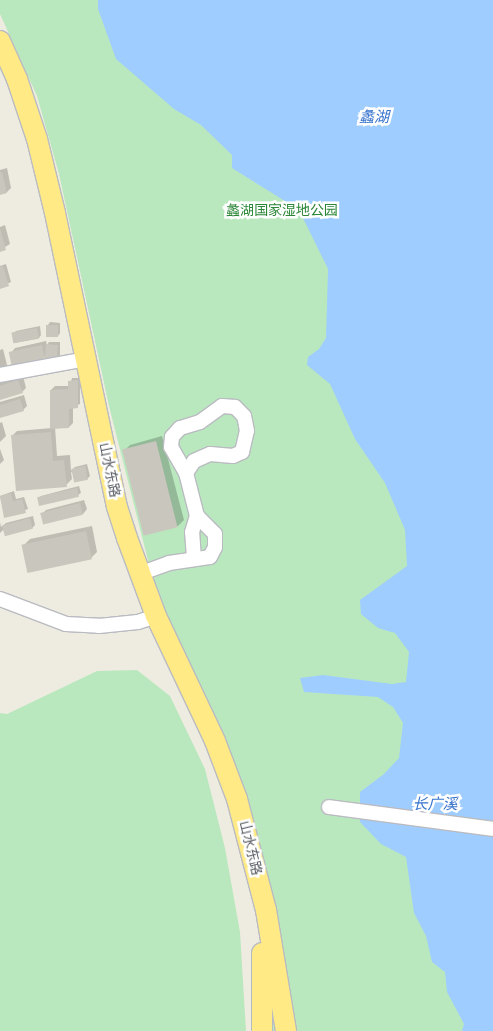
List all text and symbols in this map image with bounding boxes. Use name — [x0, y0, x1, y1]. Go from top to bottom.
water label: 蠡湖 — [359, 109, 389, 127]
park label: 蠡湖国家湿地公园 — [226, 203, 338, 219]
street label: 山水东路 — [95, 441, 123, 499]
water label: 长广溪 — [413, 796, 457, 814]
street label: 山水东路 — [235, 819, 265, 877]

